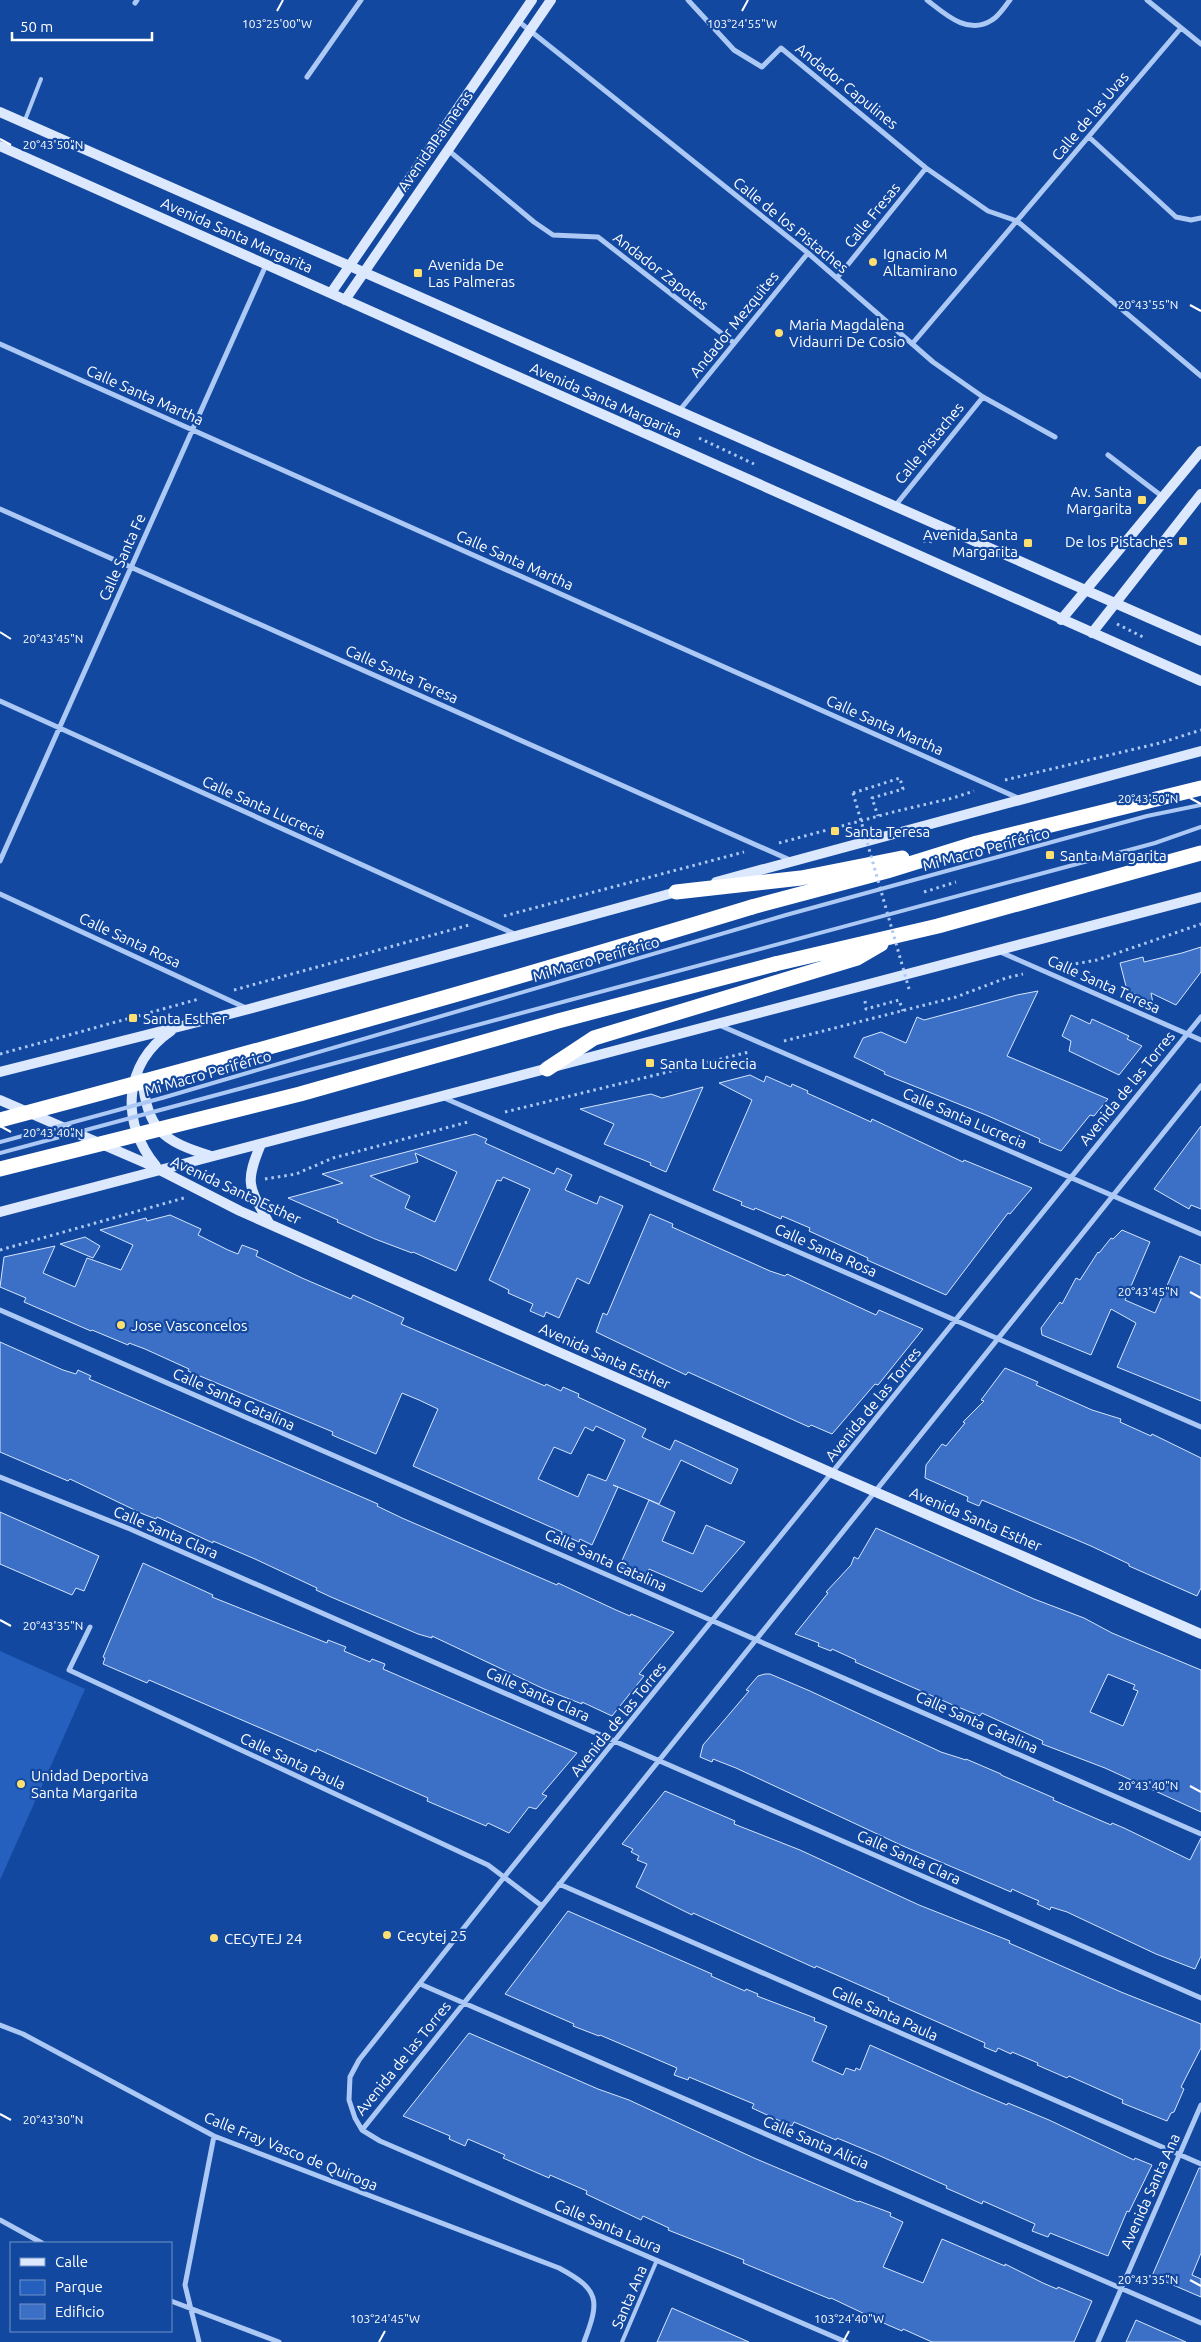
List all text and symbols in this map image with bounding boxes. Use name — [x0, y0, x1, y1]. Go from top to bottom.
scale bar — [12, 10, 152, 42]
text: 103°25'00"W — [242, 17, 312, 30]
text: 103°24'55"W — [707, 17, 777, 30]
text: 50 m — [20, 18, 53, 35]
street label: Andador Capulines — [792, 40, 902, 132]
street label: Calle de las Uvas — [1048, 68, 1132, 164]
street label: Avenida Palmeras — [394, 87, 476, 195]
text: 20°43'50"N — [23, 138, 83, 151]
street label: Calle de los Pistaches — [730, 174, 852, 276]
street label: Calle Fresas — [841, 179, 903, 251]
street label: Avenida Santa Margarita — [159, 194, 315, 276]
street label: Andador Zapotes — [610, 229, 712, 313]
place label: Ignacio M Altamirano — [883, 245, 958, 279]
place label: Avenida De Las Palmeras — [428, 256, 515, 290]
marker: Ignacio M Altamirano — [867, 256, 879, 268]
marker: Avenida De Las Palmeras — [412, 267, 424, 279]
street label: Andador Mezquites — [686, 268, 782, 380]
text: 20°43'55"N — [1118, 298, 1178, 311]
place label: Maria Magdalena Vidaurri De Cosio — [789, 316, 905, 350]
marker: Maria Magdalena Vidaurri De Cosio — [773, 327, 785, 339]
street label: Avenida Santa Margarita — [528, 359, 684, 441]
street label: Calle Santa Martha — [84, 362, 206, 428]
street label: Calle Pistaches — [891, 399, 967, 487]
place label: Av. Santa Margarita — [1066, 483, 1132, 517]
marker: Av. Santa Margarita — [1136, 494, 1148, 506]
street label: Calle Santa Fe — [95, 511, 149, 603]
place label: Avenida Santa Margarita — [923, 526, 1018, 560]
street label: Calle Santa Martha — [454, 527, 576, 593]
place label: De los Pistaches — [1065, 533, 1173, 550]
marker: De los Pistaches — [1177, 535, 1189, 547]
marker: Avenida Santa Margarita — [1022, 537, 1034, 549]
text: 20°43'45"N — [23, 632, 83, 645]
street label: Calle Santa Teresa — [343, 641, 461, 707]
street label: Calle Santa Martha — [824, 692, 946, 758]
street label: Calle Santa Lucrecia — [200, 772, 328, 842]
text: 20°43'50"N — [1118, 792, 1178, 805]
place label: Santa Teresa — [845, 823, 930, 840]
street label: Mi Macro Periférico — [921, 824, 1051, 874]
marker: Santa Teresa — [829, 825, 841, 837]
place label: Santa Margarita — [1060, 847, 1167, 864]
marker: Santa Margarita — [1044, 849, 1056, 861]
street label: Calle Santa Rosa — [77, 909, 183, 971]
street label: Mi Macro Periférico — [531, 933, 661, 985]
street label: Calle Santa Teresa — [1045, 951, 1163, 1017]
place label: Santa Esther — [143, 1010, 228, 1027]
marker: Santa Esther — [127, 1012, 139, 1024]
street label: Avenida de las Torres — [1076, 1028, 1178, 1148]
street label: Mi Macro Periférico — [143, 1047, 273, 1099]
place label: Santa Lucrecia — [660, 1055, 757, 1072]
marker: Santa Lucrecia — [644, 1057, 656, 1069]
street label: Calle Santa Lucrecia — [900, 1084, 1030, 1152]
text: 20°43'40"N — [23, 1126, 83, 1139]
street label: Avenida Santa Esther — [168, 1152, 304, 1228]
street label: Calle Santa Rosa — [772, 1220, 880, 1280]
text: 20°43'45"N — [1118, 1285, 1178, 1298]
place label: Jose Vasconcelos — [131, 1317, 248, 1334]
marker: Jose Vasconcelos — [115, 1319, 127, 1331]
street label: Avenida Santa Esther — [537, 1319, 673, 1393]
street label: Avenida de las Torres — [822, 1344, 924, 1464]
street label: Calle Santa Catalina — [170, 1364, 298, 1434]
street label: Avenida Santa Esther — [907, 1483, 1045, 1555]
street label: Calle Santa Clara — [111, 1502, 221, 1562]
street label: Calle Santa Catalina — [542, 1525, 670, 1595]
text: 20°43'35"N — [23, 1619, 83, 1632]
street label: Avenida de las Torres — [567, 1659, 669, 1779]
street label: Calle Santa Clara — [483, 1663, 593, 1725]
street label: Calle Santa Catalina — [913, 1687, 1041, 1757]
street label: Calle Santa Paula — [238, 1729, 348, 1793]
place label: Unidad Deportiva Santa Margarita — [31, 1767, 149, 1801]
marker: Unidad Deportiva Santa Margarita — [15, 1778, 27, 1790]
text: 20°43'40"N — [1118, 1779, 1178, 1792]
street label: Calle Santa Clara — [854, 1826, 964, 1888]
place label: Cecytej 25 — [397, 1927, 467, 1944]
marker: Cecytej 25 — [381, 1929, 393, 1941]
place label: CECyTEJ 24 — [224, 1930, 303, 1947]
marker: CECyTEJ 24 — [208, 1932, 220, 1944]
street label: Calle Santa Paula — [829, 1982, 941, 2044]
street label: Avenida de las Torres — [352, 1998, 454, 2118]
street label: Calle Fray Vasco de Quiroga — [202, 2108, 380, 2194]
street label: Calle Santa Alicia — [761, 2112, 871, 2172]
text: 20°43'30"N — [23, 2113, 83, 2126]
street label: Avenida Santa Ana — [1117, 2131, 1183, 2251]
street label: Calle Santa Laura — [552, 2196, 664, 2256]
legend — [10, 2242, 172, 2332]
text: Calle — [55, 2253, 88, 2270]
street label: Santa Ana — [608, 2263, 650, 2331]
text: 20°43'35"N — [1118, 2273, 1178, 2286]
text: Parque — [55, 2278, 103, 2295]
text: Edificio — [55, 2303, 104, 2320]
text: 103°24'45"W — [350, 2312, 420, 2325]
text: 103°24'40"W — [814, 2312, 884, 2325]

